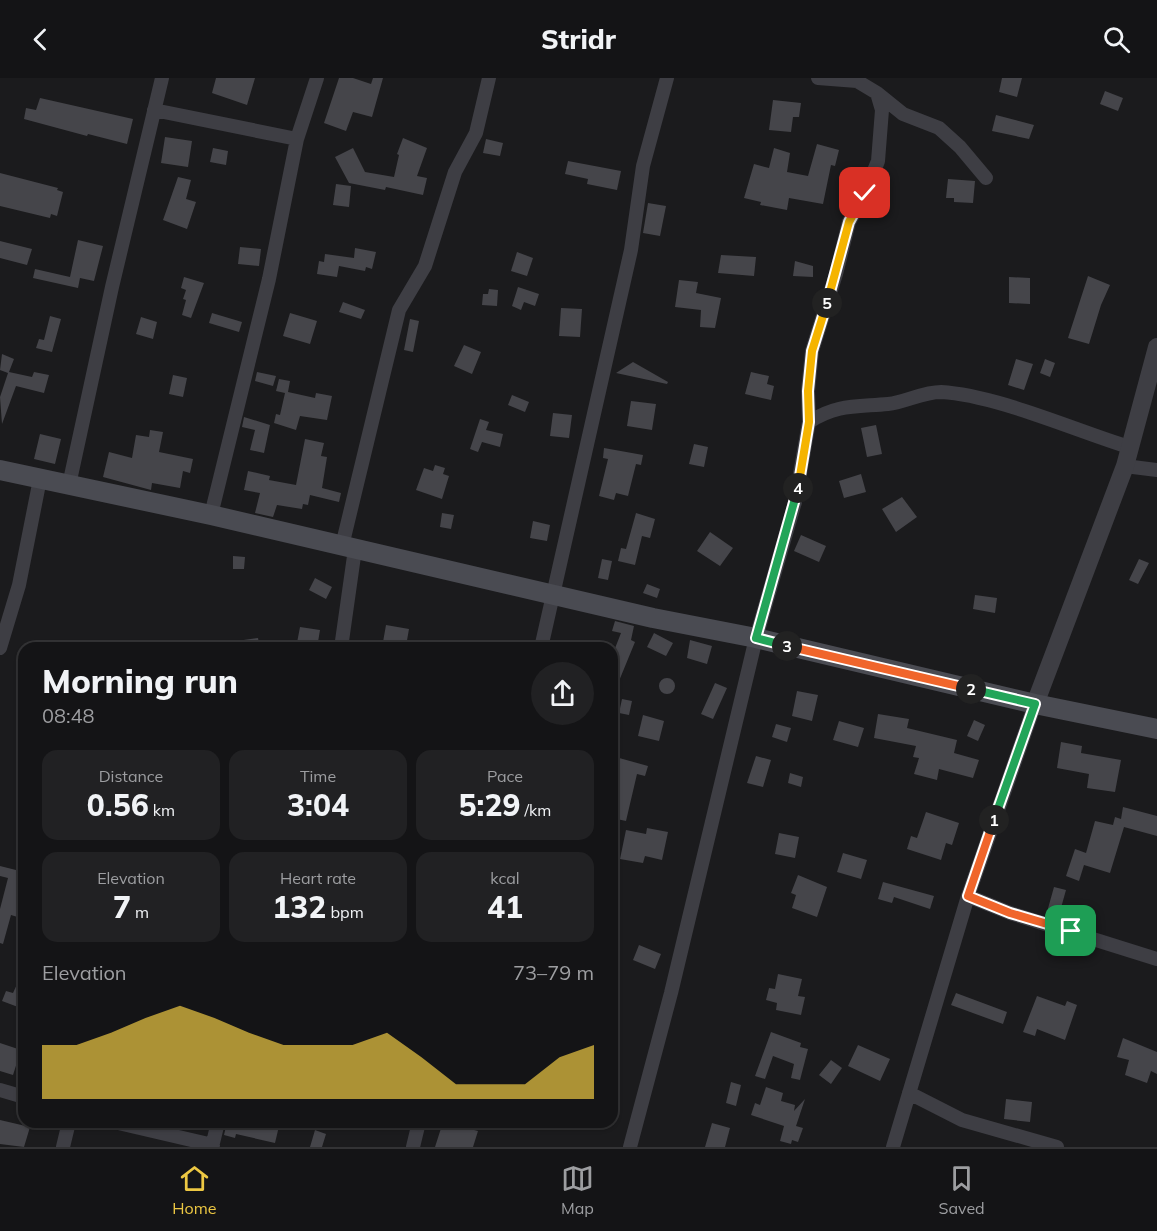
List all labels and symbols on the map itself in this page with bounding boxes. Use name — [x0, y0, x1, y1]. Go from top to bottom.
pin — [839, 167, 890, 218]
pin: 5 — [812, 288, 842, 318]
pin: 4 — [783, 473, 813, 503]
pin: 3 — [772, 631, 802, 661]
pin: 2 — [956, 674, 986, 704]
pin: 1 — [979, 805, 1009, 835]
pin — [1045, 905, 1096, 956]

